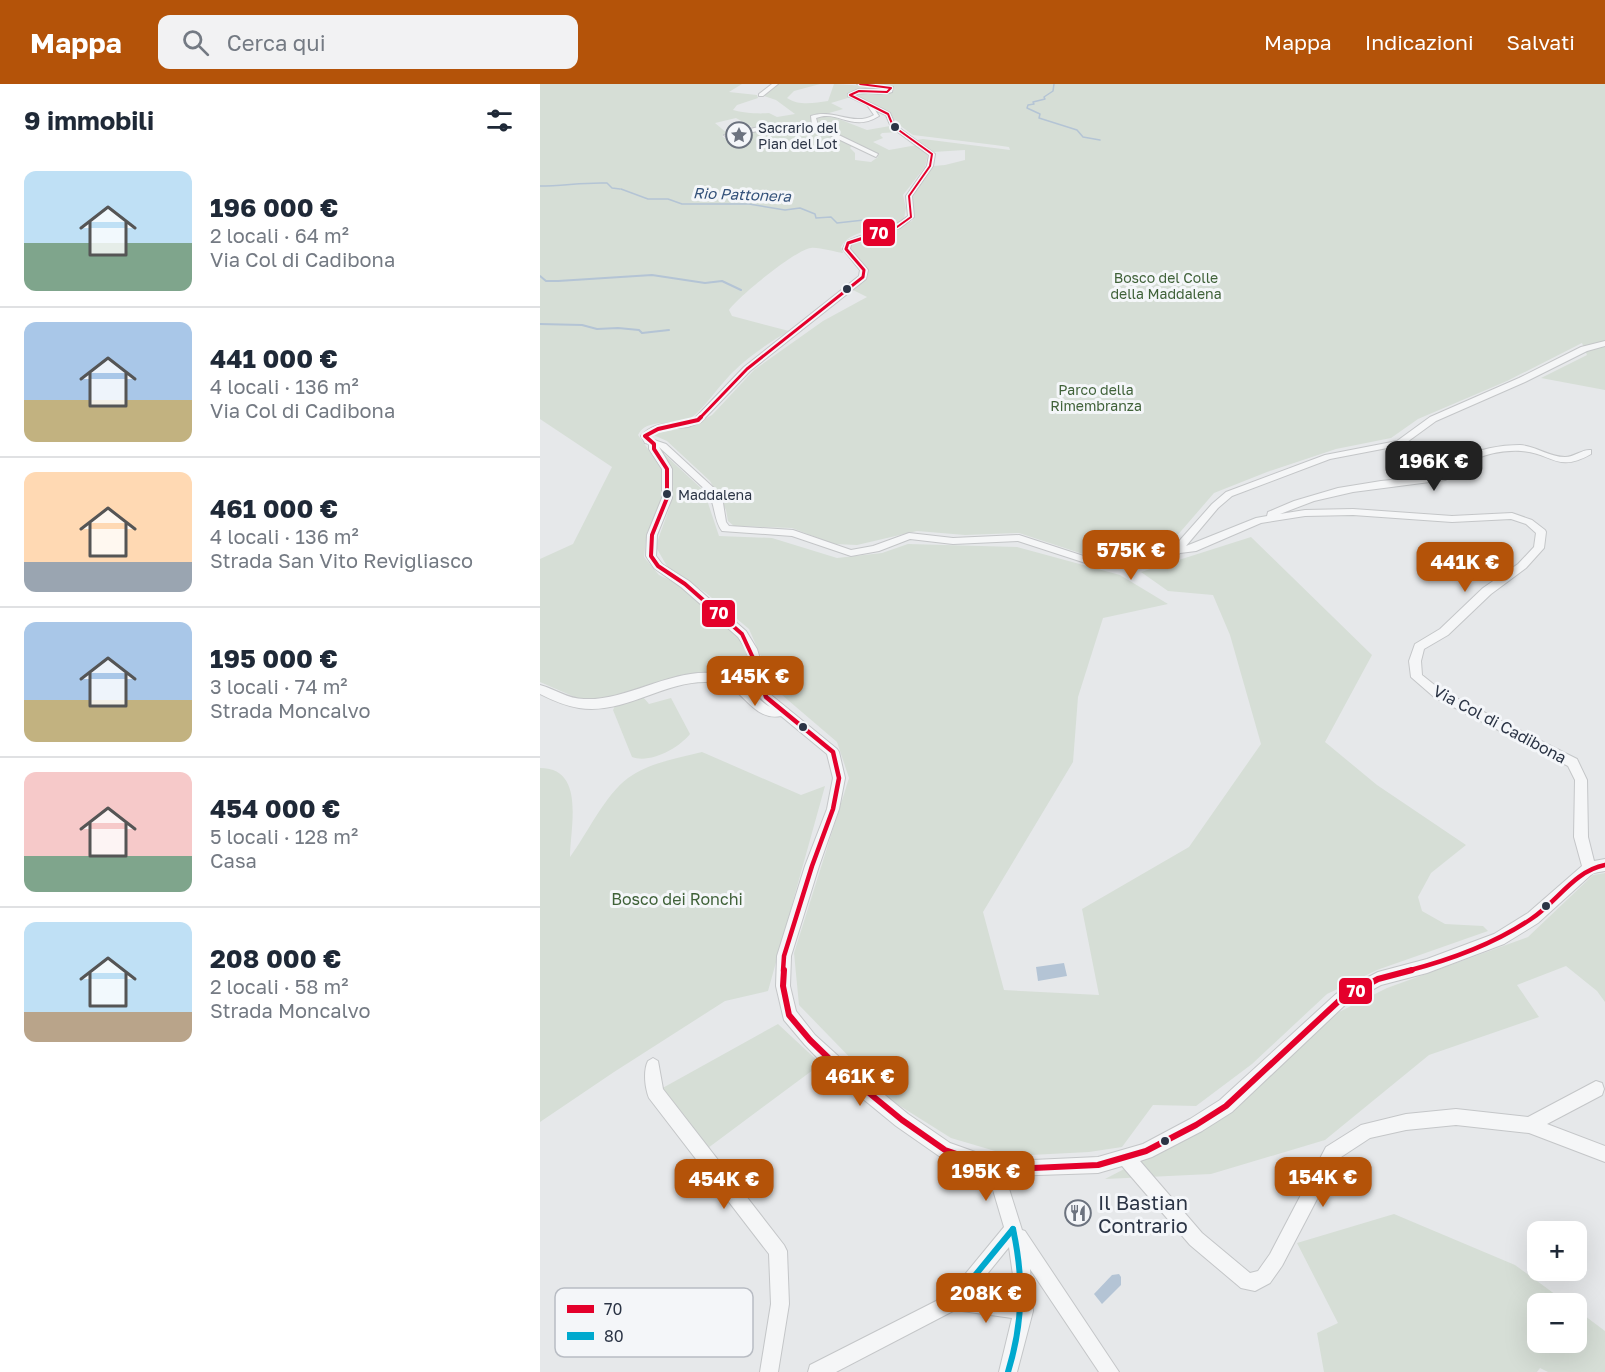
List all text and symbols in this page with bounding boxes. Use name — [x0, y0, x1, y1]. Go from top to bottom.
search box — [158, 15, 578, 69]
text: Mappa — [30, 26, 122, 59]
icon: search — [179, 26, 212, 59]
text: Cerca qui — [227, 29, 326, 56]
text: Mappa — [1264, 29, 1332, 55]
text: Indicazioni — [1365, 29, 1474, 55]
text: Salvati — [1507, 29, 1575, 55]
icon: filters — [483, 104, 516, 137]
text: 9 immobili — [24, 105, 154, 136]
place label: Sacrario del Pian del Lot — [758, 119, 838, 152]
place icon: Sacrario del Pian del Lot — [724, 120, 754, 150]
unlabelled marker — [889, 121, 901, 133]
water label: Rio Pattonera — [693, 183, 792, 205]
text: 196 000 € — [210, 192, 338, 223]
icon: home — [72, 195, 144, 267]
line badge: 70 — [862, 218, 896, 247]
text: 2 locali · 64 m² — [210, 223, 349, 247]
text: 70 — [869, 223, 889, 243]
text: Via Col di Cadibona — [210, 247, 395, 271]
park label: Bosco del Colle della Maddalena — [1110, 269, 1222, 302]
unlabelled marker — [841, 283, 853, 295]
text: 441 000 € — [210, 343, 338, 374]
icon: home — [72, 346, 144, 418]
text: 4 locali · 136 m² — [210, 374, 359, 398]
park label: Parco della Rimembranza — [1050, 381, 1142, 414]
text: Via Col di Cadibona — [210, 398, 395, 422]
pin: 196K € — [1385, 441, 1483, 492]
text: 196K € — [1399, 448, 1469, 472]
place label: Maddalena — [678, 486, 752, 503]
marker: Maddalena — [661, 488, 673, 500]
text: 461 000 € — [210, 493, 338, 524]
icon: home — [72, 496, 144, 568]
text: 4 locali · 136 m² — [210, 524, 359, 548]
pin: 575K € — [1082, 530, 1180, 581]
text: 575K € — [1097, 537, 1165, 561]
pin: 441K € — [1416, 542, 1514, 593]
text: Strada San Vito Revigliasco — [210, 548, 473, 572]
text: 441K € — [1431, 549, 1499, 573]
line badge: 70 — [701, 599, 736, 628]
text: 70 — [709, 603, 729, 623]
text: 195 000 € — [210, 643, 338, 674]
icon: home — [72, 646, 144, 718]
pin: 145K € — [706, 656, 804, 707]
text: 145K € — [721, 663, 789, 687]
text: 3 locali · 74 m² — [210, 674, 348, 698]
street label: Via Col di Cadibona — [1430, 680, 1570, 768]
text: Strada Moncalvo — [210, 698, 370, 722]
unlabelled marker — [797, 721, 809, 733]
text: 454 000 € — [210, 793, 340, 824]
icon: home — [72, 796, 144, 868]
text: 5 locali · 128 m² — [210, 824, 358, 848]
text: Casa — [210, 848, 257, 872]
park label: Bosco dei Ronchi — [611, 889, 743, 909]
unlabelled marker — [1540, 900, 1552, 912]
text: 208 000 € — [210, 943, 341, 974]
icon: home — [72, 946, 144, 1018]
text: 2 locali · 58 m² — [210, 974, 348, 998]
line badge: 70 — [1338, 977, 1373, 1005]
text: 70 — [1346, 981, 1366, 1001]
text: Strada Moncalvo — [210, 998, 370, 1022]
pin: 461K € — [811, 1056, 909, 1107]
text: 461K € — [825, 1063, 895, 1087]
unlabelled marker — [1159, 1135, 1171, 1147]
pin: 195K € — [937, 1151, 1035, 1202]
pin: 154K € — [1274, 1157, 1372, 1208]
text: 195K € — [952, 1158, 1020, 1182]
pin: 454K € — [675, 1159, 773, 1210]
text: 154K € — [1289, 1164, 1357, 1188]
text: 454K € — [689, 1166, 759, 1190]
place label: Il Bastian Contrario — [1098, 1190, 1188, 1237]
restaurant icon: Il Bastian Contrario — [1063, 1198, 1093, 1228]
map controls — [1527, 1221, 1587, 1353]
button: + — [1527, 1221, 1587, 1281]
pin: 208K € — [937, 1273, 1035, 1324]
text: 208K € — [950, 1280, 1022, 1304]
legend — [555, 1288, 753, 1357]
button: − — [1527, 1293, 1587, 1353]
text: 70 — [604, 1299, 622, 1319]
text: 80 — [604, 1326, 624, 1346]

